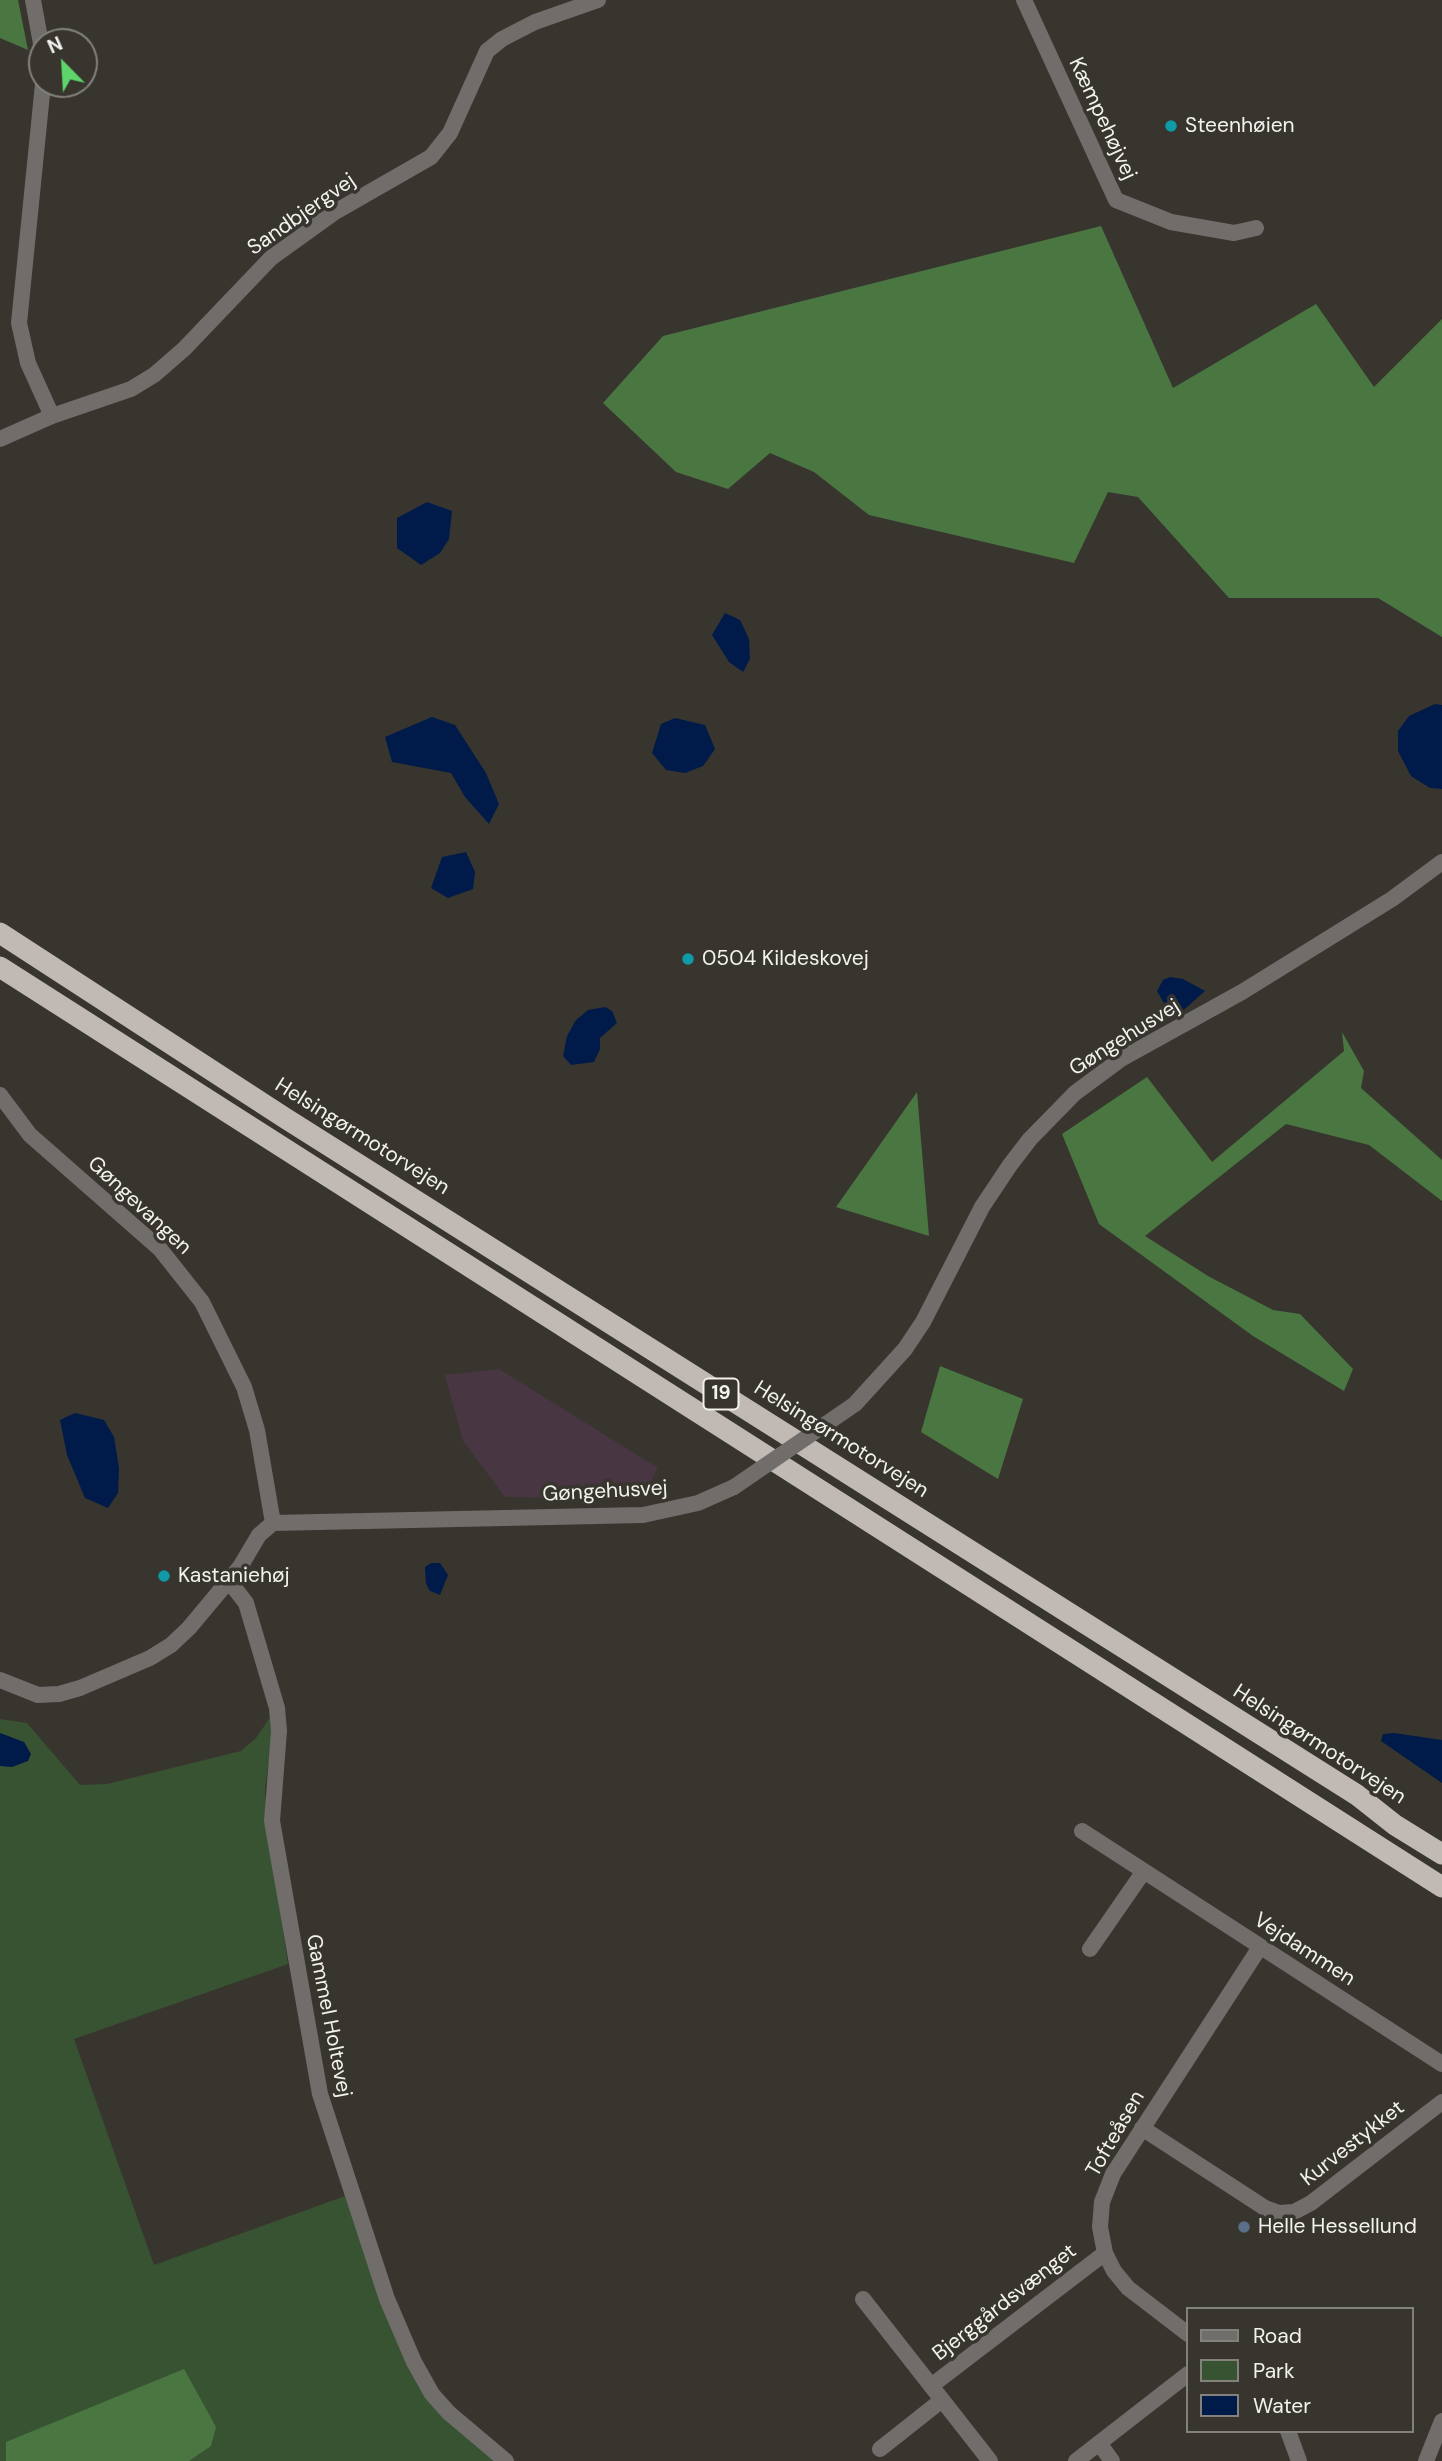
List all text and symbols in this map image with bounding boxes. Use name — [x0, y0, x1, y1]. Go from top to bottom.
north arrow — [28, 28, 98, 98]
text: N — [44, 31, 66, 59]
street label: Kæmpehøjvej — [1063, 54, 1141, 184]
place label: Steenhøien — [1185, 113, 1295, 139]
marker: Steenhøien — [1163, 118, 1179, 134]
street label: Sandbjergvej — [243, 169, 361, 261]
place label: 0504 Kildeskovej — [702, 946, 869, 972]
marker: 0504 Kildeskovej — [680, 951, 696, 967]
street label: Gøngehusvej — [1065, 994, 1185, 1082]
street label: Helsingørmotorvejen — [270, 1073, 454, 1201]
street label: Gøngevangen — [82, 1152, 196, 1260]
street label: Helsingørmotorvejen — [749, 1376, 933, 1504]
road number: 19 — [704, 1378, 738, 1410]
street label: Gøngehusvej — [542, 1476, 668, 1508]
place label: Kastaniehøj — [178, 1563, 290, 1589]
marker: Kastaniehøj — [156, 1568, 172, 1584]
street label: Helsingørmotorvejen — [1228, 1680, 1410, 1810]
street label: Vejdammen — [1249, 1908, 1359, 1992]
street label: Gammel Holtevej — [300, 1932, 356, 2100]
street label: Tofteåsen — [1081, 2086, 1151, 2182]
street label: Kurvestykket — [1296, 2096, 1410, 2192]
place label: Helle Hessellund — [1258, 2214, 1417, 2240]
marker: Helle Hessellund — [1236, 2219, 1252, 2235]
street label: Bjerggårdsvænget — [928, 2239, 1082, 2367]
legend — [1186, 2307, 1414, 2433]
text: Road — [1253, 2322, 1302, 2350]
text: Park — [1253, 2357, 1294, 2385]
text: Water — [1253, 2392, 1311, 2420]

